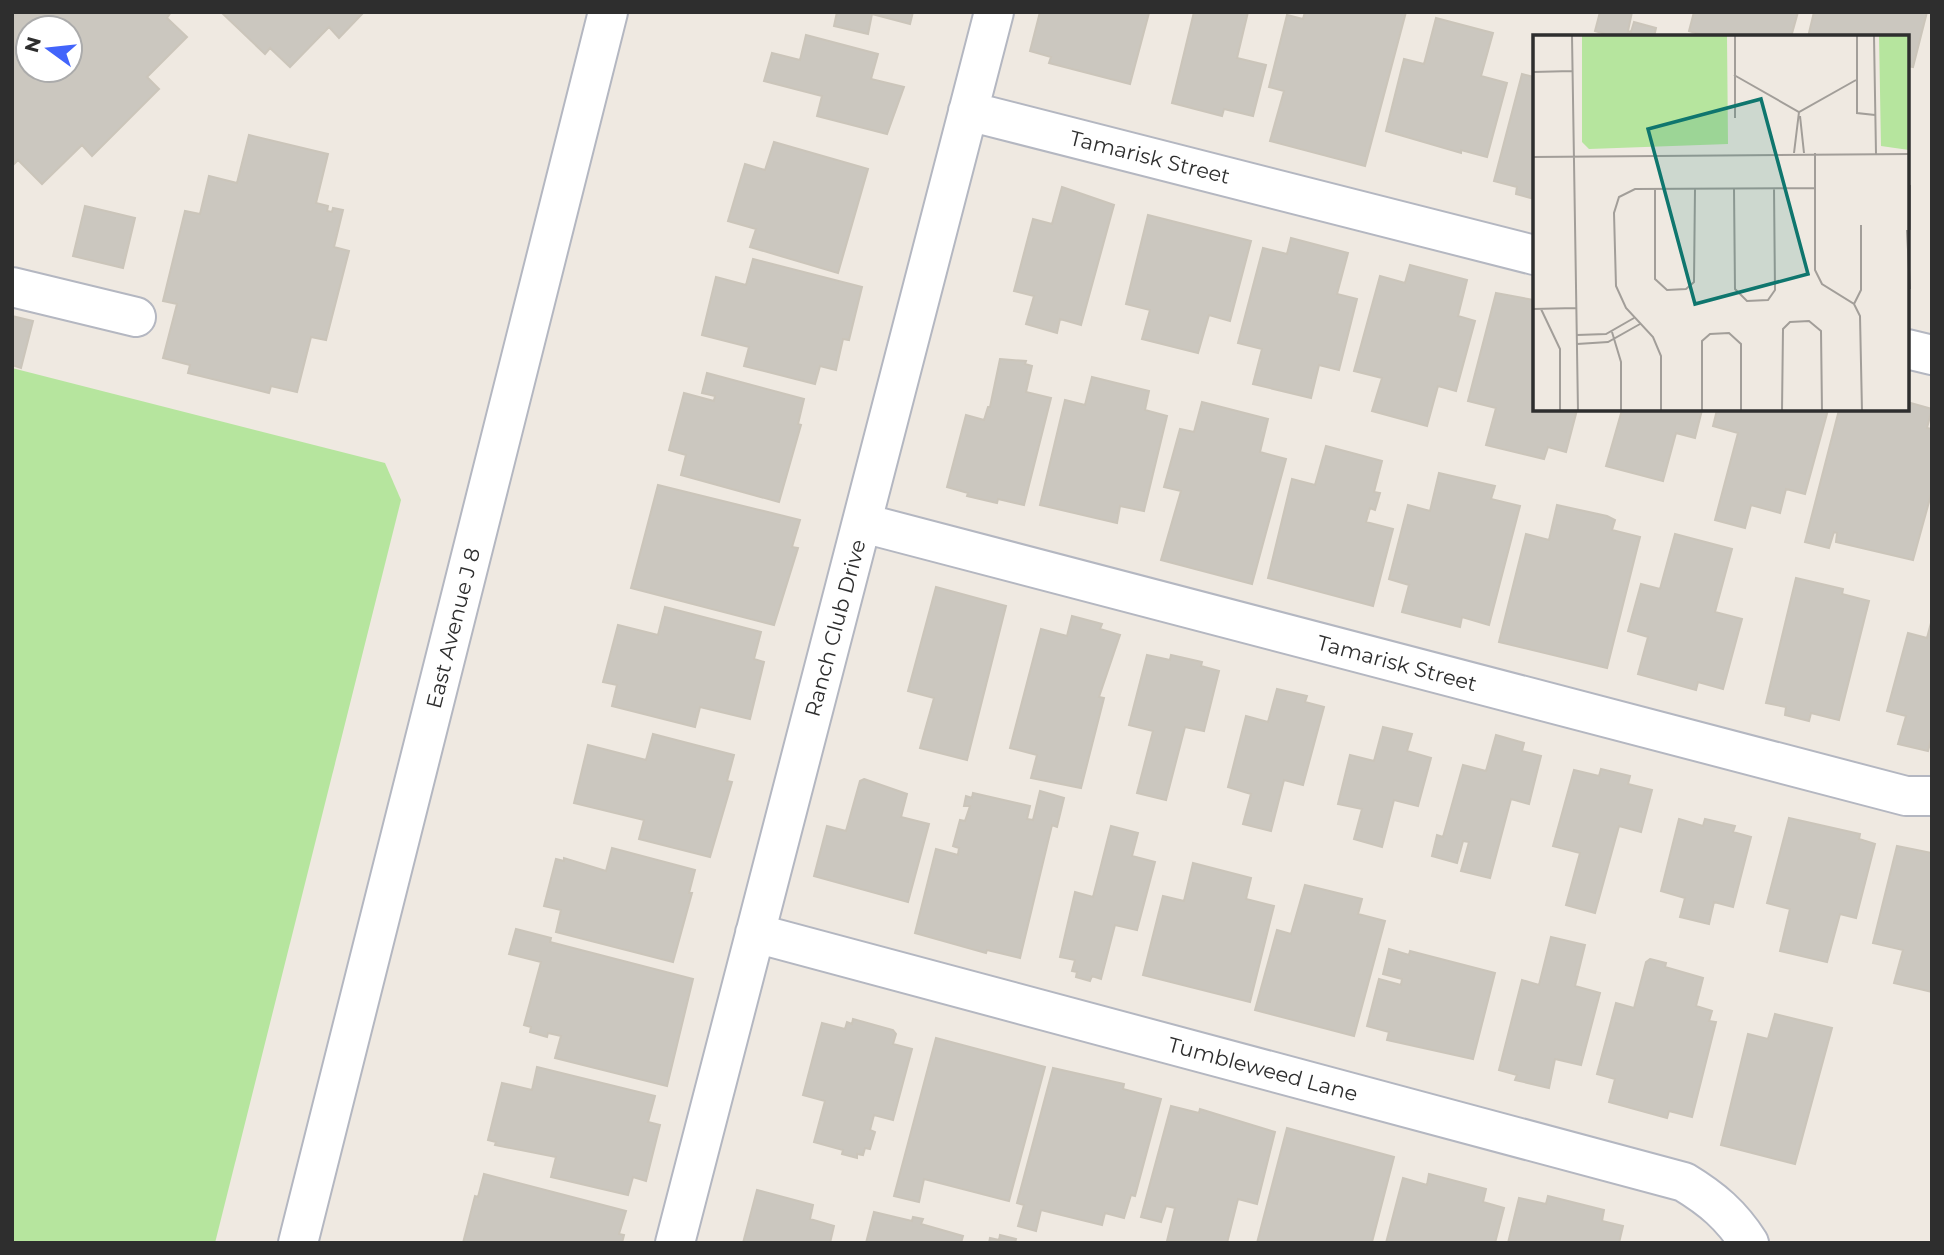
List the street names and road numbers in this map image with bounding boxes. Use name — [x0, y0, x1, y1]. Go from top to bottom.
street label: Tamarisk Street — [1067, 125, 1233, 189]
street label: Ranch Club Drive — [799, 537, 871, 719]
street label: East Avenue J 8 — [421, 545, 485, 711]
street label: Tamarisk Street — [1314, 630, 1480, 696]
street label: Tumbleweed Lane — [1165, 1032, 1361, 1106]

